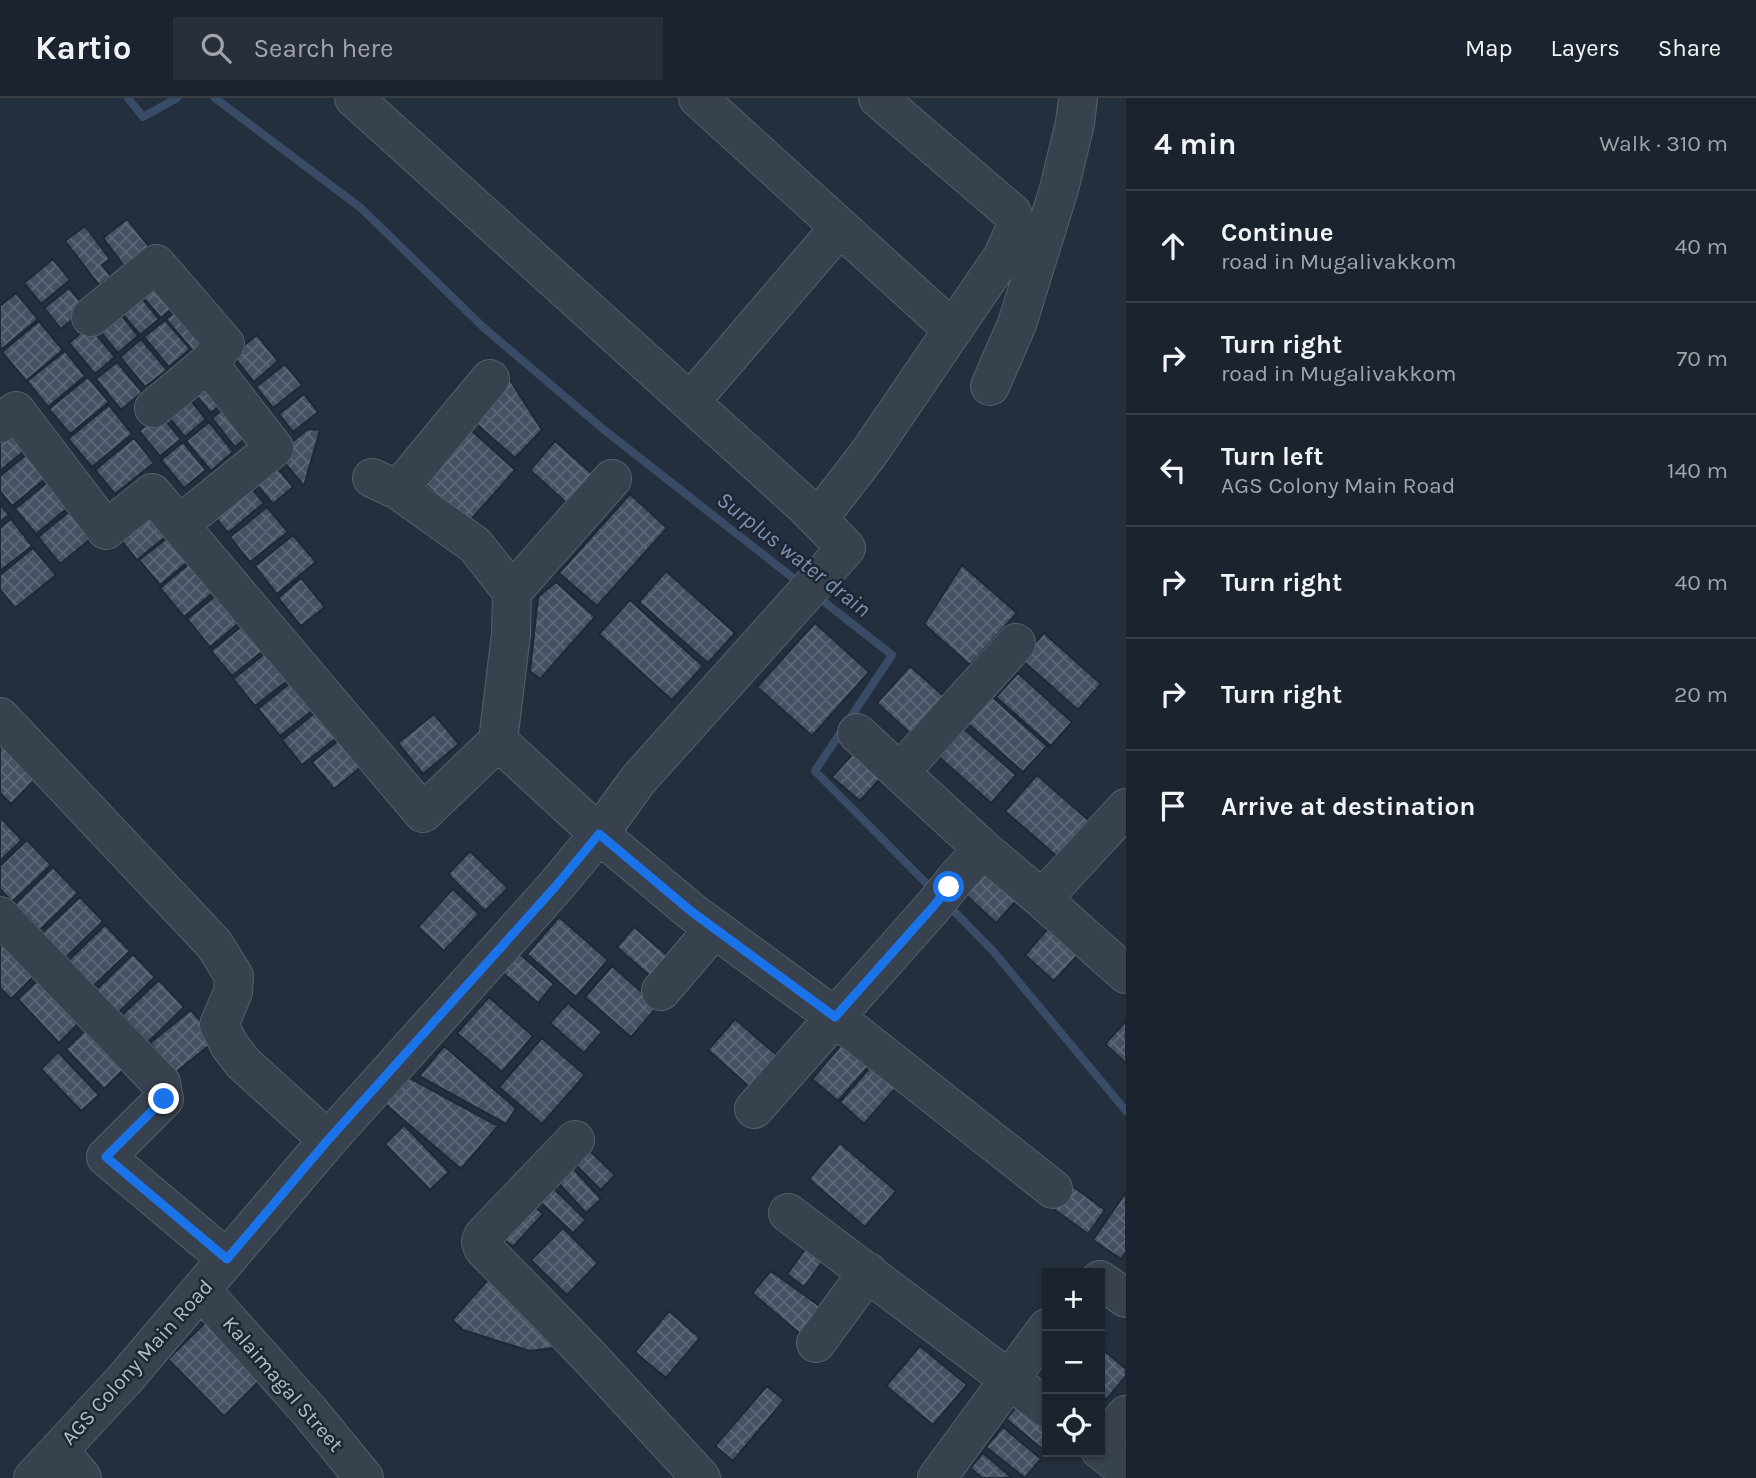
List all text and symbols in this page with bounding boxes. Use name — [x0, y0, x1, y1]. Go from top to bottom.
search box — [173, 17, 663, 80]
text: Kartio — [35, 29, 131, 67]
icon: search — [197, 29, 235, 67]
text: Search here — [253, 33, 393, 64]
text: Map — [1465, 34, 1513, 62]
text: Layers — [1551, 34, 1620, 62]
text: Share — [1658, 34, 1721, 62]
text: 4 min — [1154, 126, 1236, 162]
text: Walk · 310 m — [1599, 130, 1728, 157]
text: Continue — [1221, 217, 1333, 248]
icon: ahead — [1154, 227, 1192, 265]
text: 40 m — [1675, 233, 1728, 260]
text: road in Mugalivakkom — [1221, 248, 1456, 275]
text: Turn right — [1221, 329, 1342, 360]
icon: right — [1154, 339, 1192, 377]
text: 70 m — [1677, 345, 1728, 372]
text: road in Mugalivakkom — [1221, 360, 1456, 387]
text: Turn left — [1221, 441, 1323, 472]
icon: left — [1154, 451, 1192, 489]
text: 140 m — [1667, 457, 1728, 484]
text: AGS Colony Main Road — [1221, 472, 1455, 499]
water label: Surplus water drain — [711, 486, 876, 623]
icon: right — [1154, 563, 1192, 601]
text: Turn right — [1221, 567, 1342, 598]
text: 40 m — [1675, 569, 1728, 596]
icon: right — [1154, 675, 1192, 713]
text: Turn right — [1221, 679, 1342, 710]
text: 20 m — [1674, 681, 1728, 708]
icon: arrive — [1154, 787, 1192, 825]
text: Arrive at destination — [1221, 791, 1475, 822]
route start — [933, 871, 964, 902]
route end — [148, 1083, 179, 1114]
map controls — [1042, 1268, 1105, 1457]
button: + — [1042, 1268, 1105, 1331]
street label: AGS Colony Main Road — [56, 1274, 218, 1450]
street label: Kalaimagal Street — [218, 1312, 348, 1457]
button: − — [1042, 1331, 1105, 1394]
button: locate — [1042, 1394, 1105, 1457]

